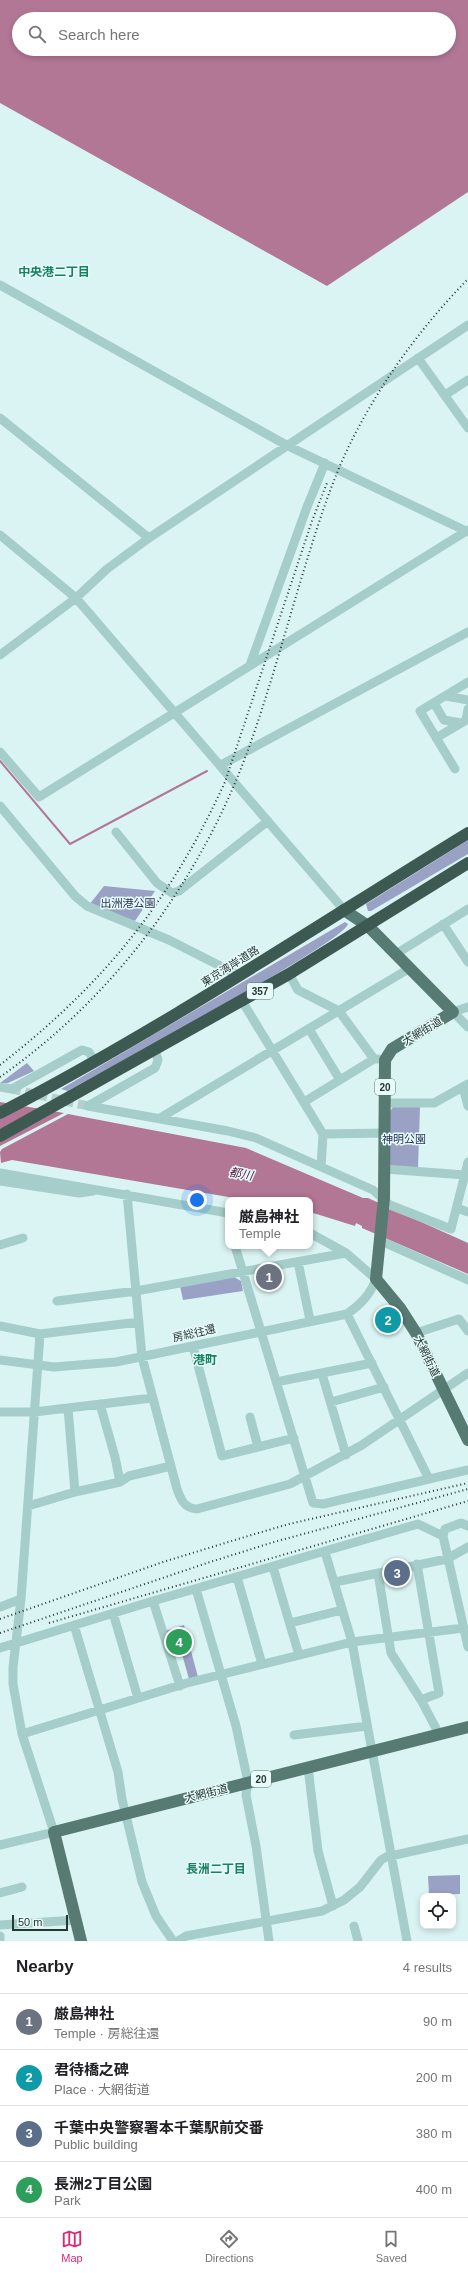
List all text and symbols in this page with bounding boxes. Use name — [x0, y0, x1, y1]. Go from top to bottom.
search box — [12, 12, 456, 56]
icon: search — [26, 23, 48, 45]
text: Search here — [58, 26, 140, 43]
district label: 中央港二丁目 — [18, 265, 90, 279]
park label: 出洲港公園 — [101, 897, 156, 909]
street label: 東京湾岸道路 — [199, 943, 261, 989]
road number: 357 — [247, 983, 273, 999]
street label: 大網街道 — [400, 1015, 444, 1047]
road number: 20 — [375, 1079, 395, 1095]
park label: 神明公園 — [382, 1133, 426, 1145]
water label: 都川 — [228, 1165, 256, 1183]
your location — [187, 1190, 207, 1210]
popup — [225, 1197, 313, 1249]
text: 厳島神社 — [239, 1208, 299, 1225]
text: Temple — [239, 1226, 281, 1241]
pin: 1 — [256, 1262, 282, 1292]
pin: 2 — [375, 1305, 401, 1335]
street label: 房総往還 — [171, 1322, 217, 1344]
street label: 大網街道 — [412, 1334, 442, 1378]
district label: 港町 — [193, 1353, 217, 1367]
pin: 3 — [384, 1558, 410, 1588]
pin: 4 — [166, 1627, 192, 1657]
road number: 20 — [251, 1771, 271, 1787]
street label: 大網街道 — [183, 1782, 229, 1804]
district label: 長洲二丁目 — [186, 1862, 246, 1876]
map controls — [420, 1893, 456, 1929]
button: locate — [420, 1893, 456, 1929]
scale bar — [12, 1913, 68, 1932]
text: 50 m — [18, 1916, 42, 1928]
text: Nearby — [16, 1957, 74, 1976]
text: 4 results — [403, 1960, 452, 1975]
text: 厳島神社 — [54, 2005, 114, 2022]
text: 1 — [25, 2014, 33, 2029]
text: 90 m — [423, 2014, 452, 2029]
text: Temple · 房総往還 — [54, 2026, 159, 2041]
text: 君待橋之碑 — [54, 2061, 129, 2078]
text: 2 — [25, 2070, 33, 2085]
text: 200 m — [416, 2070, 452, 2085]
text: Place · 大網街道 — [54, 2082, 150, 2097]
text: 千葉中央警察署本千葉駅前交番 — [54, 2119, 264, 2136]
text: 3 — [25, 2126, 33, 2141]
text: 380 m — [416, 2126, 452, 2141]
text: Public building — [54, 2137, 138, 2152]
text: 長洲2丁目公園 — [54, 2175, 152, 2192]
text: 4 — [25, 2182, 33, 2197]
text: 400 m — [416, 2182, 452, 2197]
text: Park — [54, 2193, 81, 2208]
tab: Map — [61, 2228, 83, 2264]
tab: Directions — [205, 2228, 254, 2264]
tab: Saved — [376, 2228, 407, 2264]

